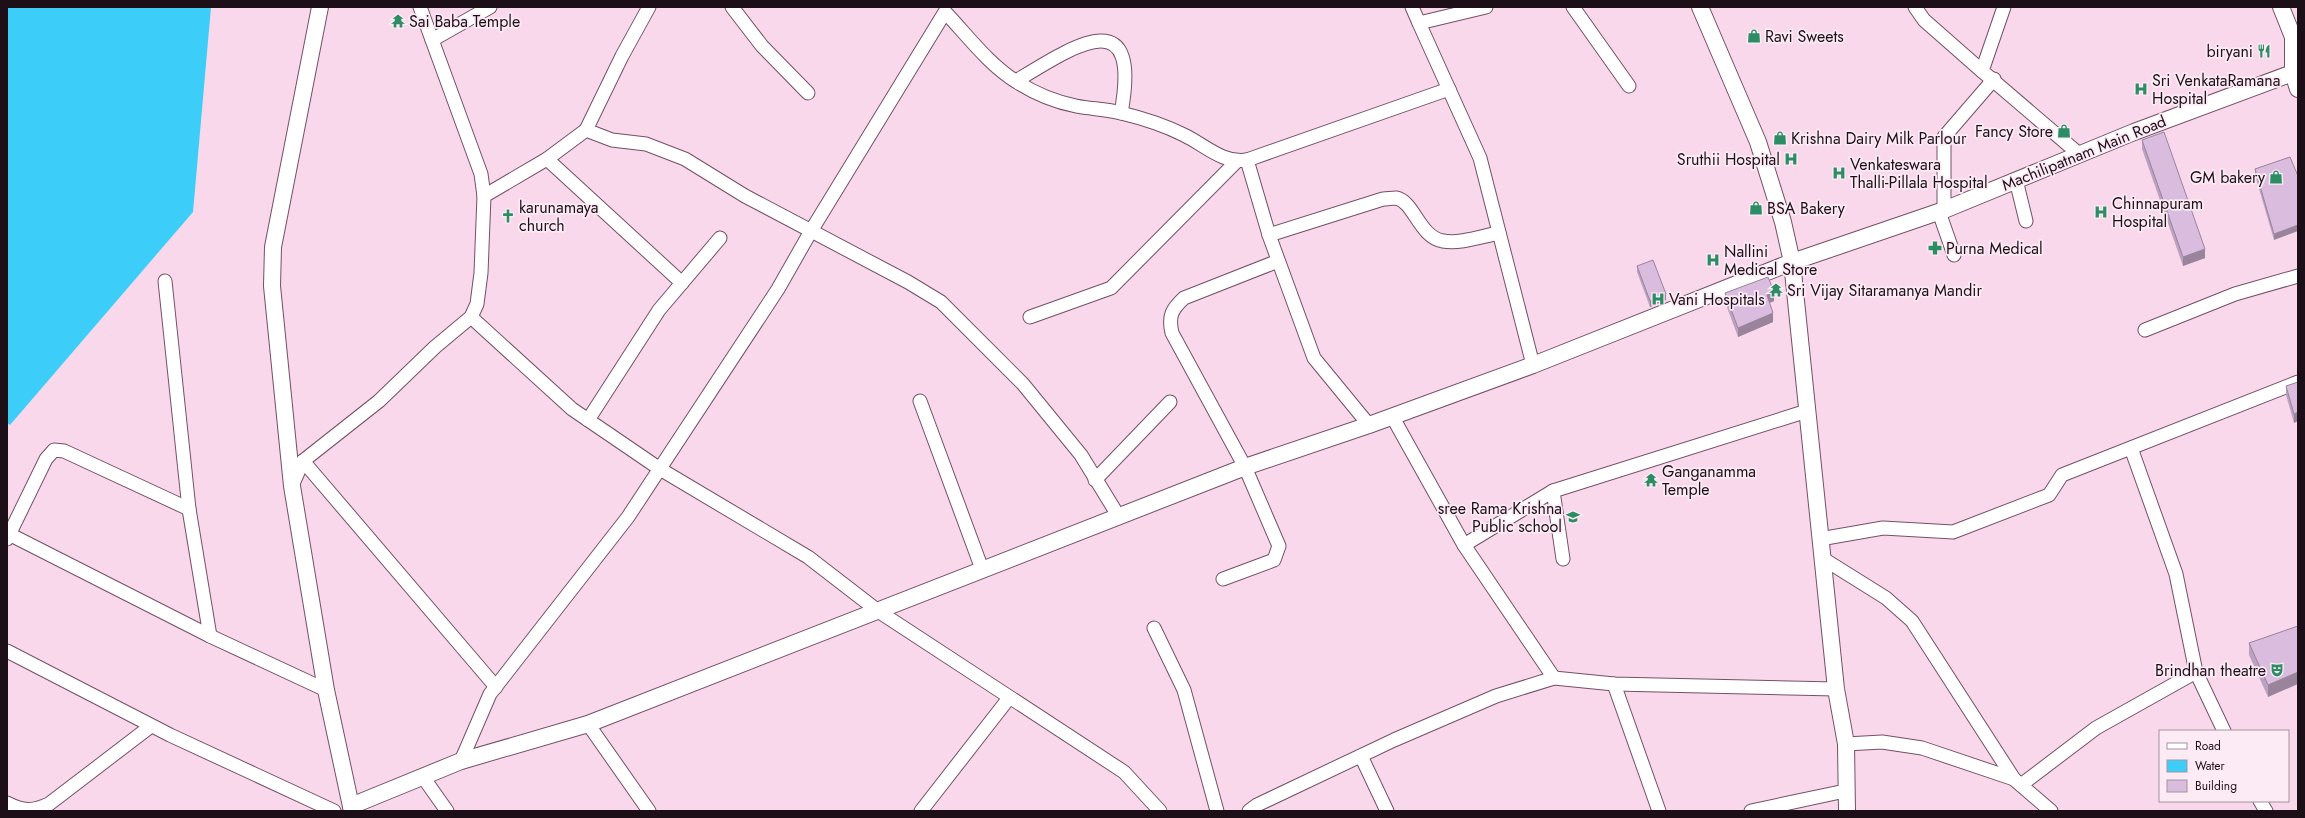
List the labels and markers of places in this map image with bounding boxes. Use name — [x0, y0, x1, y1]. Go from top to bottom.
place label: Sai Baba Temple — [409, 10, 520, 33]
temple icon: Sai Baba Temple — [390, 13, 406, 29]
place label: Ravi Sweets — [1765, 25, 1844, 48]
shop icon: Ravi Sweets — [1746, 28, 1762, 44]
place label: biryani — [2206, 40, 2253, 63]
restaurant icon: biryani — [2256, 43, 2272, 59]
place label: Sri VenkataRamana Hospital — [2152, 69, 2280, 110]
hospital icon: Sri VenkataRamana Hospital — [2133, 81, 2149, 97]
place label: Fancy Store — [1975, 120, 2053, 143]
shop icon: Fancy Store — [2056, 123, 2072, 139]
place label: Krishna Dairy Milk Parlour — [1791, 127, 1967, 150]
shop icon: Krishna Dairy Milk Parlour — [1772, 130, 1788, 146]
place label: Sruthii Hospital — [1677, 148, 1780, 171]
hospital icon: Sruthii Hospital — [1783, 151, 1799, 167]
place label: Venkateswara Thalli-Pillala Hospital — [1850, 153, 1988, 194]
hospital icon: Venkateswara Thalli-Pillala Hospital — [1831, 165, 1847, 181]
place label: GM bakery — [2190, 166, 2266, 189]
shop icon: GM bakery — [2268, 169, 2284, 185]
place label: Chinnapuram Hospital — [2112, 192, 2203, 233]
place label: karunamaya church — [519, 196, 599, 237]
place label: BSA Bakery — [1767, 197, 1846, 220]
shop icon: BSA Bakery — [1748, 200, 1764, 216]
hospital icon: Chinnapuram Hospital — [2093, 204, 2109, 220]
church icon: karunamaya church — [500, 208, 516, 224]
place label: Purna Medical — [1946, 237, 2043, 260]
place label: Nallini Medical Store — [1724, 240, 1817, 281]
pharmacy icon: Purna Medical — [1927, 240, 1943, 256]
hospital icon: Nallini Medical Store — [1705, 252, 1721, 268]
place label: Sri Vijay Sitaramanya Mandir — [1787, 279, 1982, 302]
temple icon: Sri Vijay Sitaramanya Mandir — [1768, 282, 1784, 298]
place label: Vani Hospitals — [1669, 288, 1765, 311]
hospital icon: Vani Hospitals — [1650, 291, 1666, 307]
place label: Ganganamma Temple — [1662, 460, 1756, 501]
temple icon: Ganganamma Temple — [1643, 472, 1659, 488]
place label: sree Rama Krishna Public school — [1438, 497, 1562, 538]
school or university icon: sree Rama Krishna Public school — [1565, 509, 1581, 525]
place label: Brindhan theatre — [2155, 659, 2266, 682]
theatre icon: Brindhan theatre — [2269, 662, 2285, 678]

